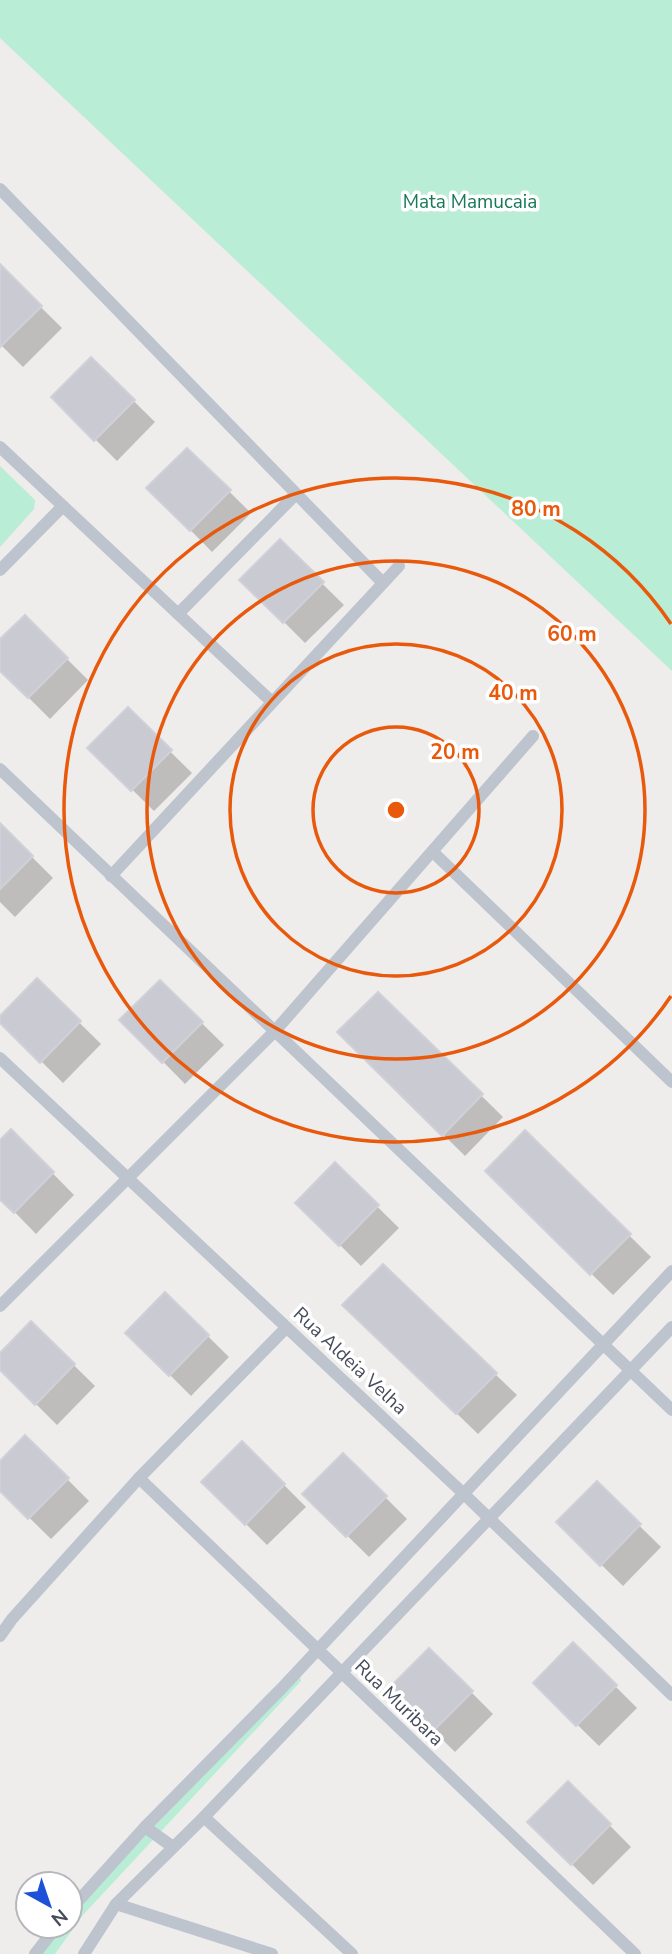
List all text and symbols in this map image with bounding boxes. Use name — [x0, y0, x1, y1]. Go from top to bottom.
park label: Mata Mamucaia — [403, 189, 537, 215]
text: 80 m — [511, 495, 561, 523]
text: 60 m — [547, 620, 597, 648]
text: 40 m — [488, 679, 538, 707]
text: 20 m — [430, 738, 480, 766]
centre of rings — [384, 798, 408, 822]
street label: Rua Aldeia Velha — [287, 1301, 413, 1421]
street label: Rua Muribara — [349, 1654, 449, 1752]
north arrow — [14, 1870, 84, 1940]
text: N — [45, 1903, 73, 1932]

